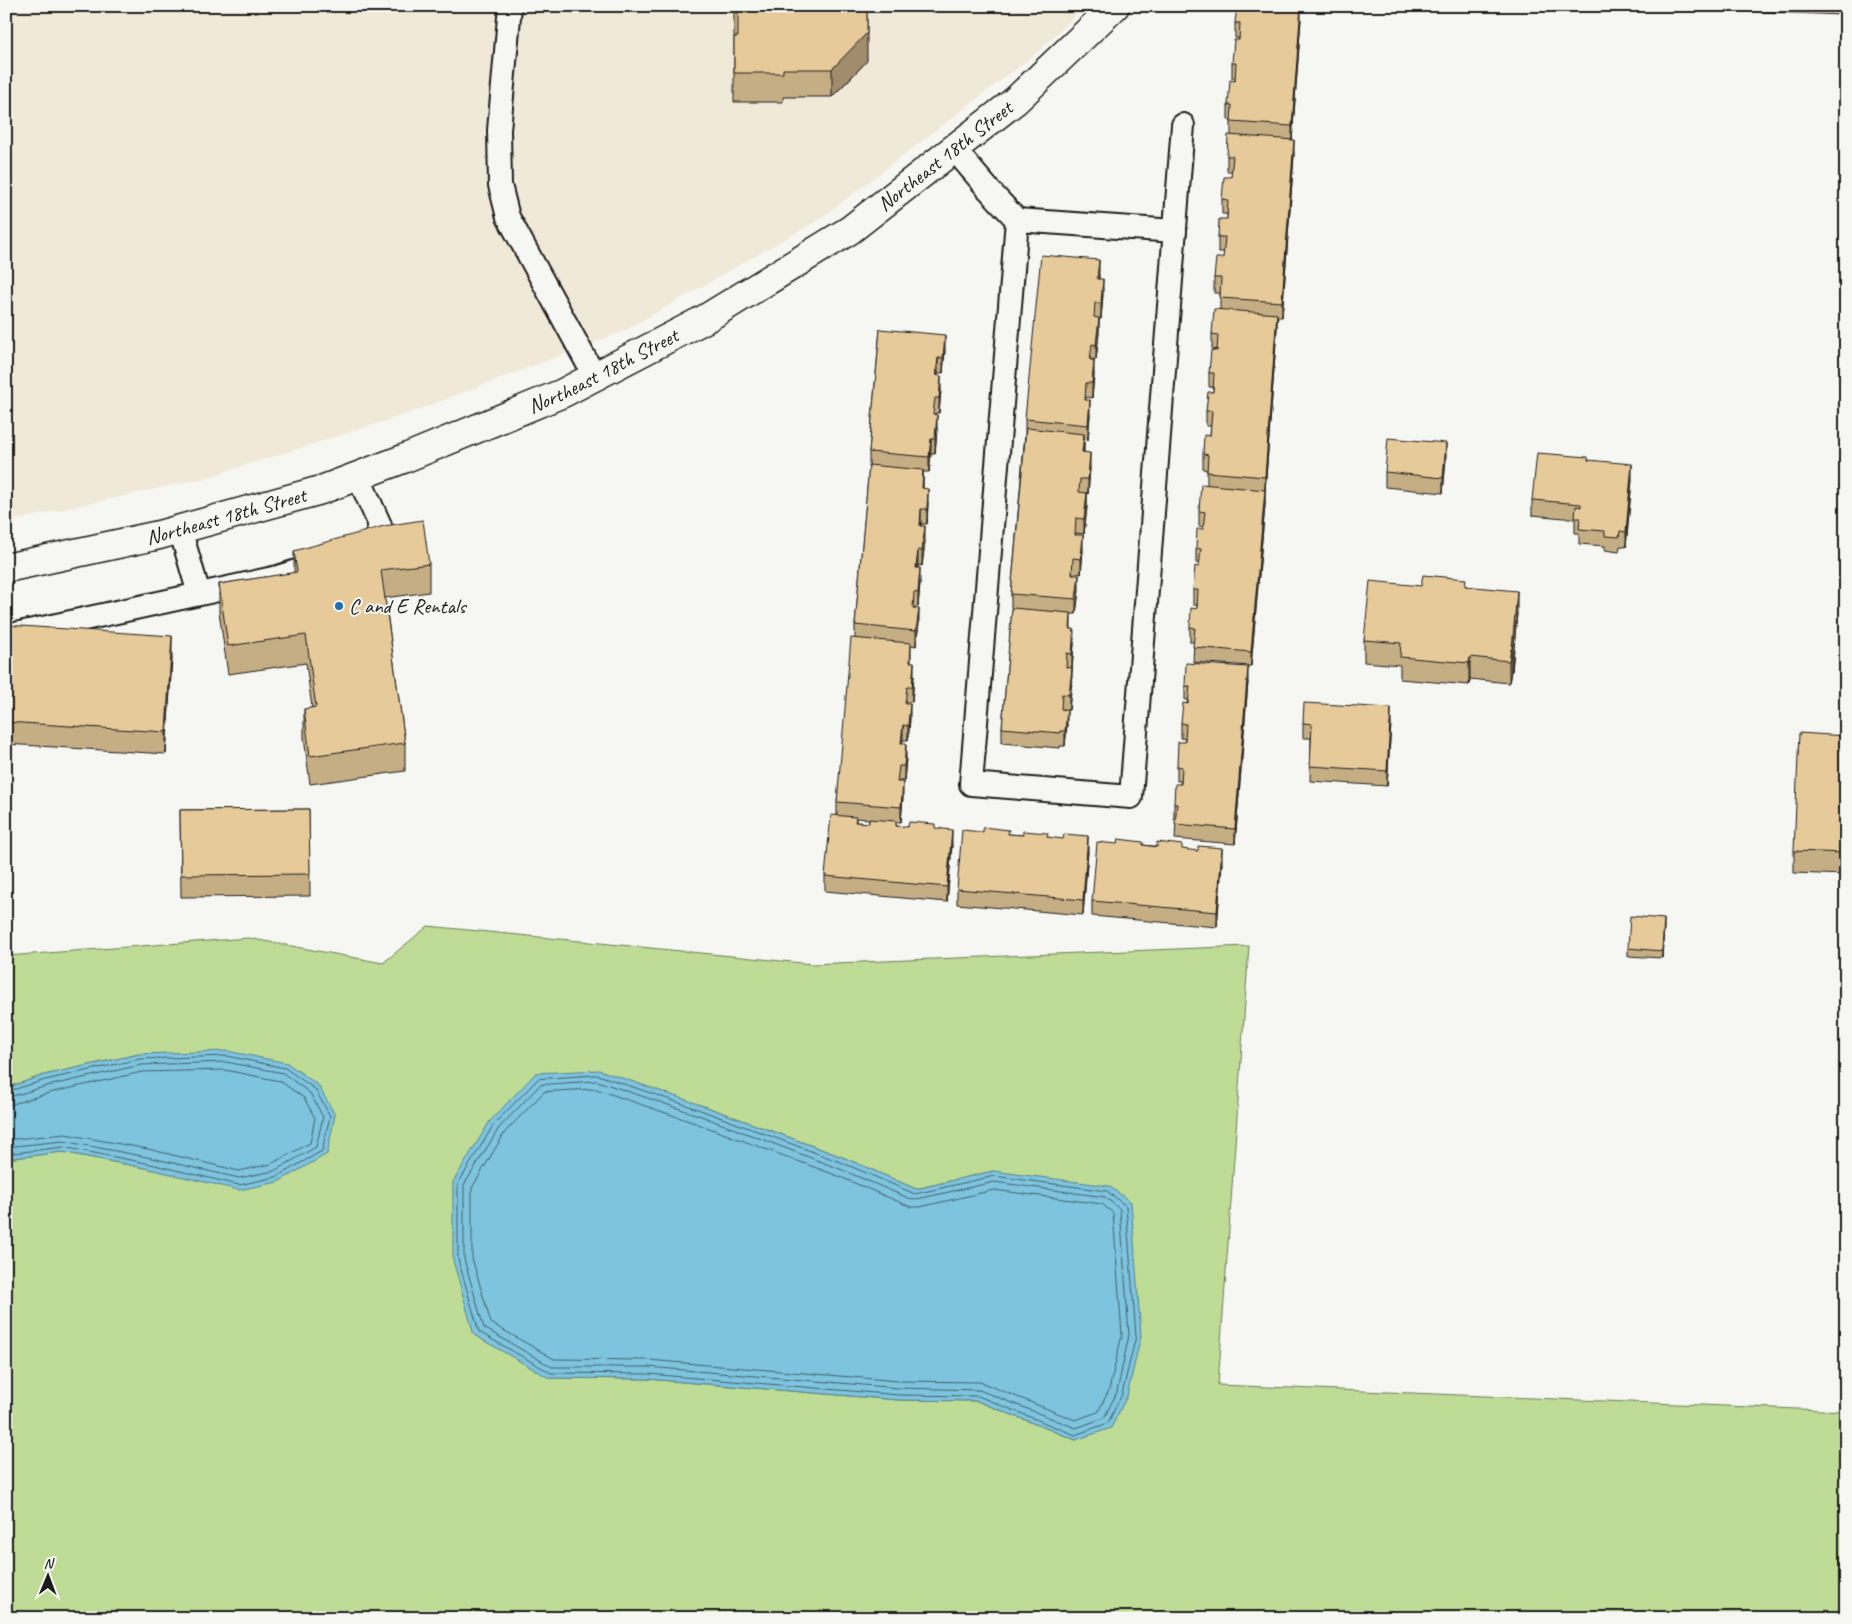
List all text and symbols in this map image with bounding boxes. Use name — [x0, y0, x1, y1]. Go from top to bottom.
street label: Northeast 18th Street — [872, 94, 1019, 217]
street label: Northeast 18th Street — [524, 321, 684, 419]
street label: Northeast 18th Street — [144, 481, 311, 550]
place label: C and E Rentals — [349, 593, 467, 619]
marker: C and E Rentals — [333, 600, 345, 612]
north arrow — [22, 1552, 72, 1602]
text: N — [44, 1555, 55, 1572]

